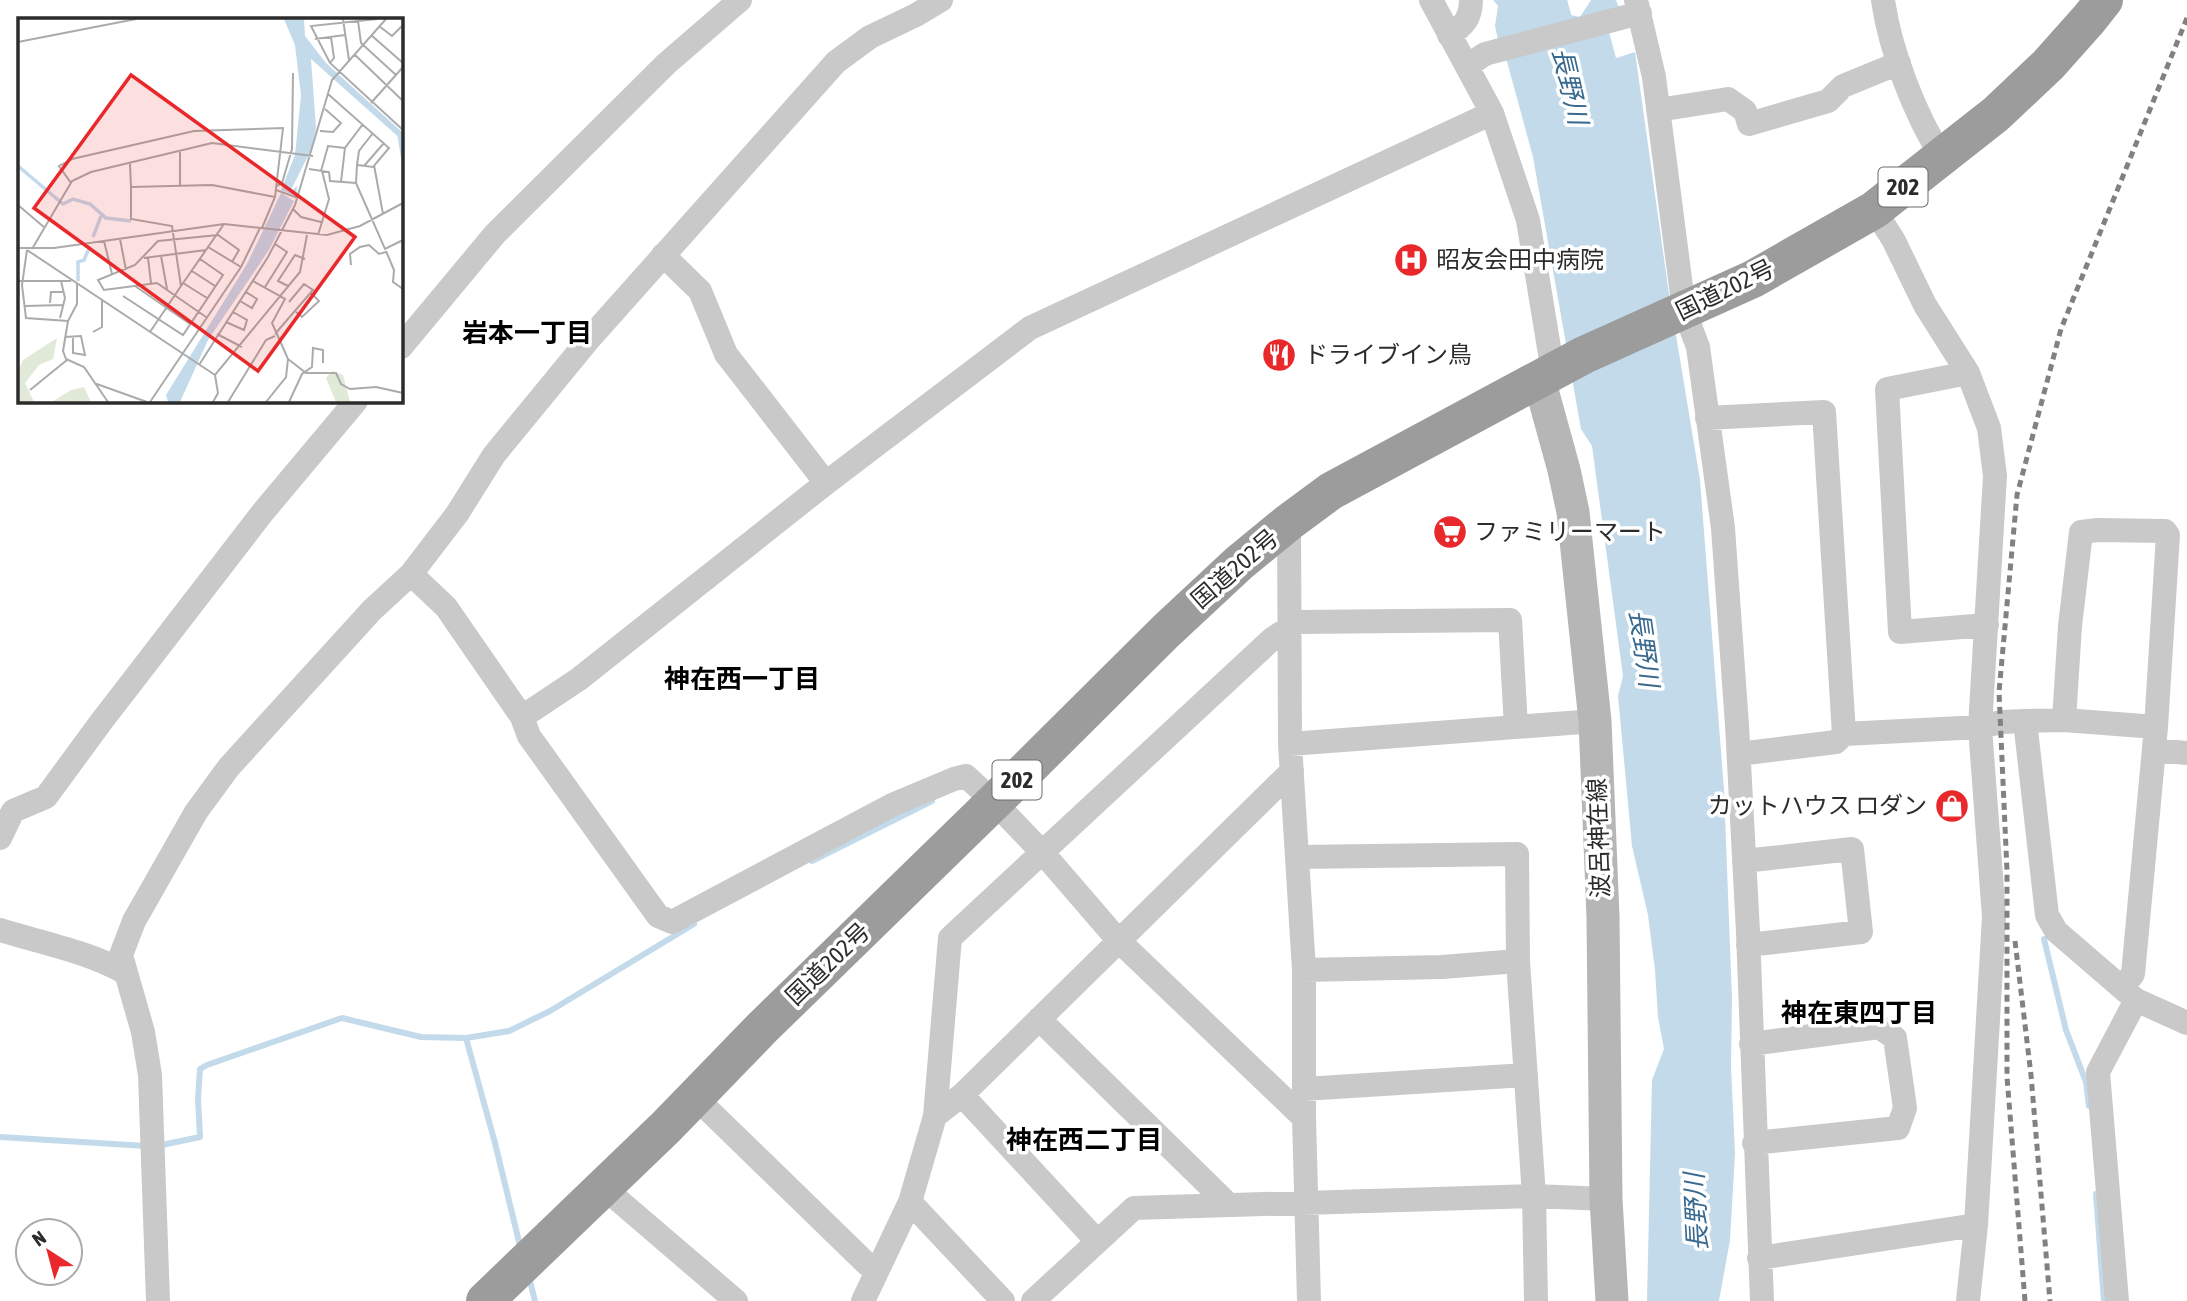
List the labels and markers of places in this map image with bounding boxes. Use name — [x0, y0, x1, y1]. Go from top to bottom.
hospital icon: 昭友会田中病院 — [1392, 241, 1430, 279]
place label: 昭友会田中病院 — [1436, 246, 1604, 273]
restaurant icon: ドライブイン鳥 — [1260, 336, 1298, 374]
place label: ドライブイン鳥 — [1304, 341, 1472, 368]
supermarket icon: ファミリーマート — [1431, 513, 1469, 551]
place label: ファミリーマート — [1474, 518, 1666, 545]
shop icon: カットハウス ロダン — [1933, 787, 1971, 825]
place label: カットハウス ロダン — [1708, 792, 1927, 819]

